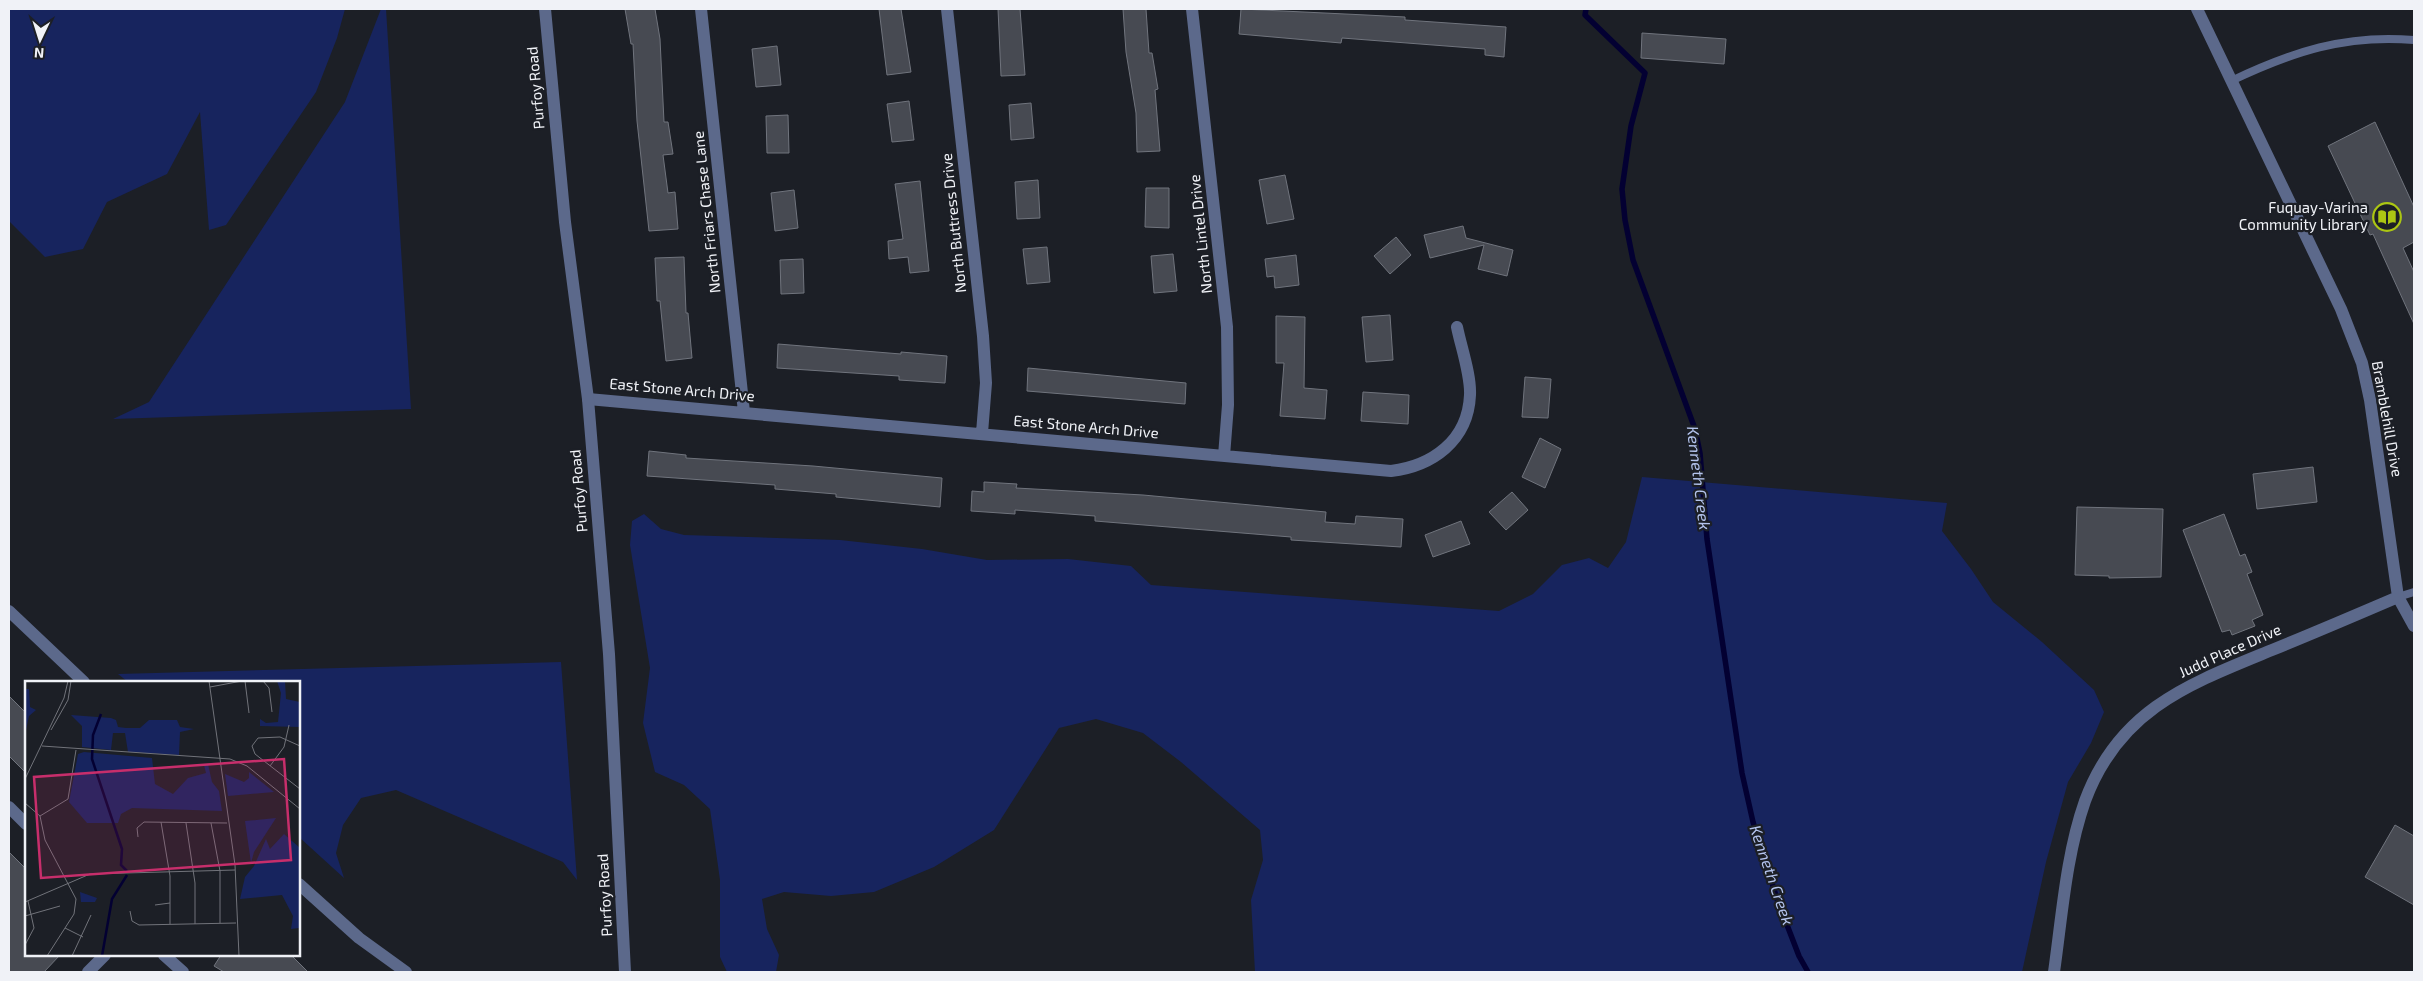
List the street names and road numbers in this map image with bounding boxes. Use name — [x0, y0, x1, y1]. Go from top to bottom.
street label: Purfoy Road — [522, 46, 548, 130]
street label: North Friars Chase Lane — [689, 130, 723, 294]
street label: North Buttress Drive — [937, 152, 969, 294]
street label: North Lintel Drive — [1185, 174, 1215, 295]
street label: Bramblehill Drive — [2369, 359, 2407, 478]
street label: East Stone Arch Drive — [609, 374, 755, 404]
street label: East Stone Arch Drive — [1013, 411, 1159, 441]
street label: Purfoy Road — [565, 449, 591, 533]
street label: Judd Place Drive — [2176, 620, 2283, 681]
street label: Purfoy Road — [593, 853, 615, 937]

